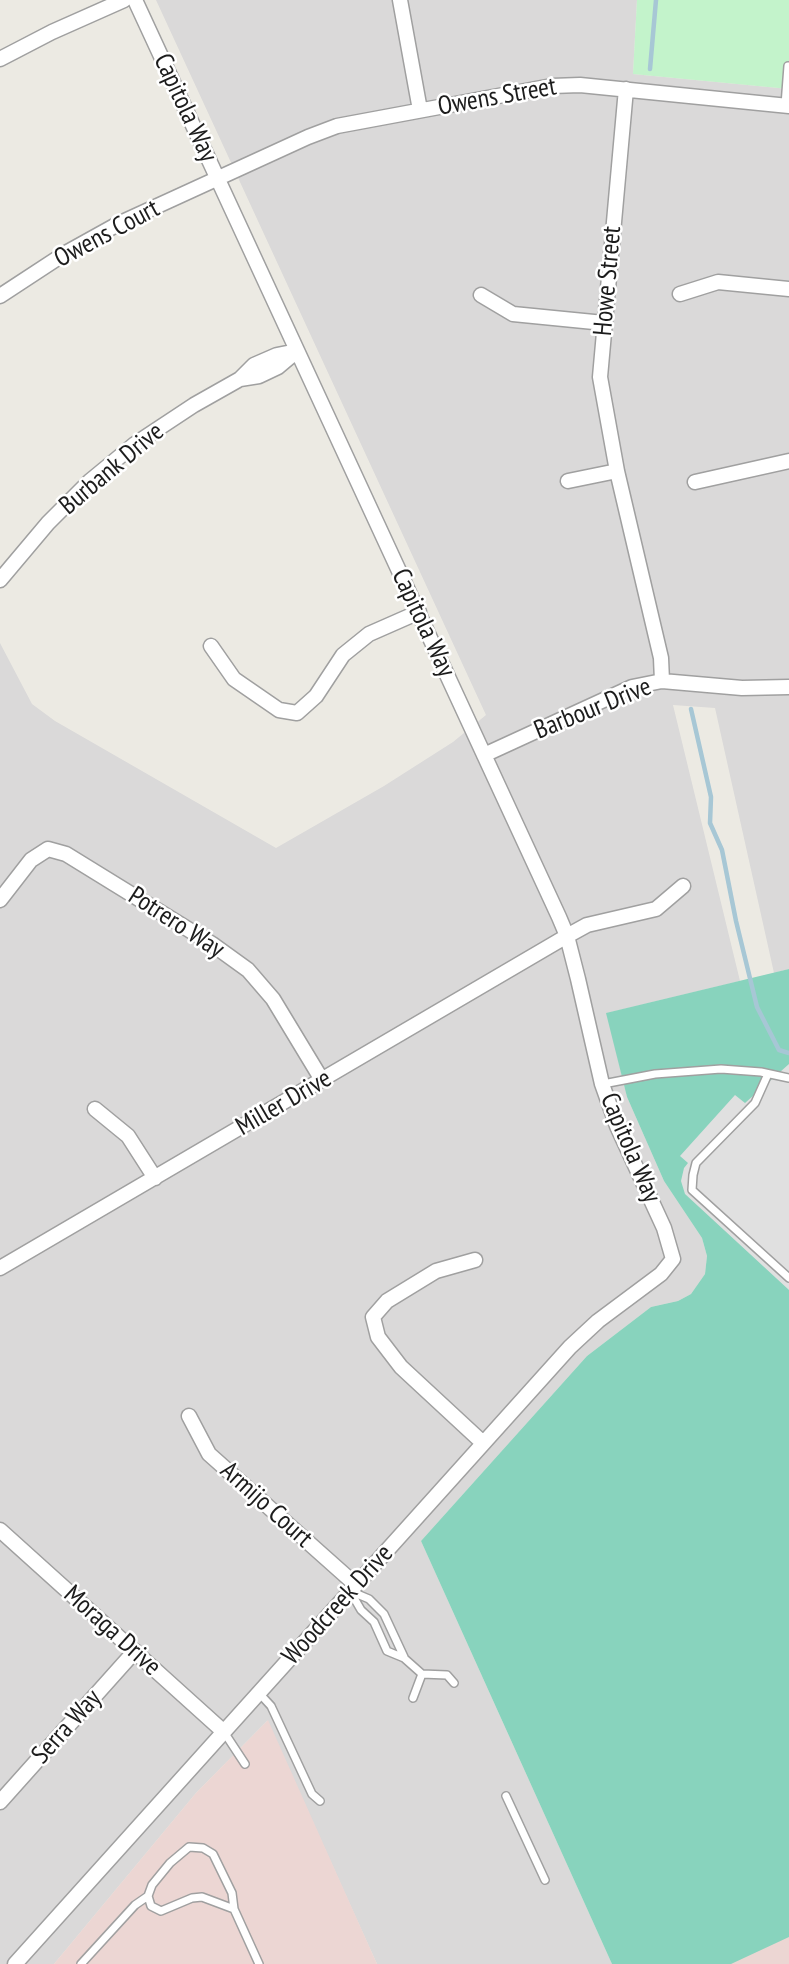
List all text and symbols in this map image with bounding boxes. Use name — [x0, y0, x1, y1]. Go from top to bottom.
street label: Capitola Way — [146, 49, 224, 167]
street label: Owens Street — [435, 71, 559, 123]
street label: Owens Court — [49, 193, 165, 275]
street label: Howe Street — [588, 225, 628, 337]
street label: Burbank Drive — [53, 416, 171, 522]
street label: Capitola Way — [384, 564, 462, 682]
street label: Barbour Drive — [530, 671, 656, 747]
street label: Potrero Way — [122, 881, 230, 965]
street label: Miller Drive — [231, 1063, 337, 1143]
street label: Capitola Way — [593, 1089, 667, 1207]
street label: Armijo Court — [214, 1456, 318, 1554]
street label: Woodcreek Drive — [276, 1539, 400, 1671]
street label: Moraga Drive — [57, 1579, 167, 1683]
street label: Serra Way — [26, 1684, 108, 1770]

